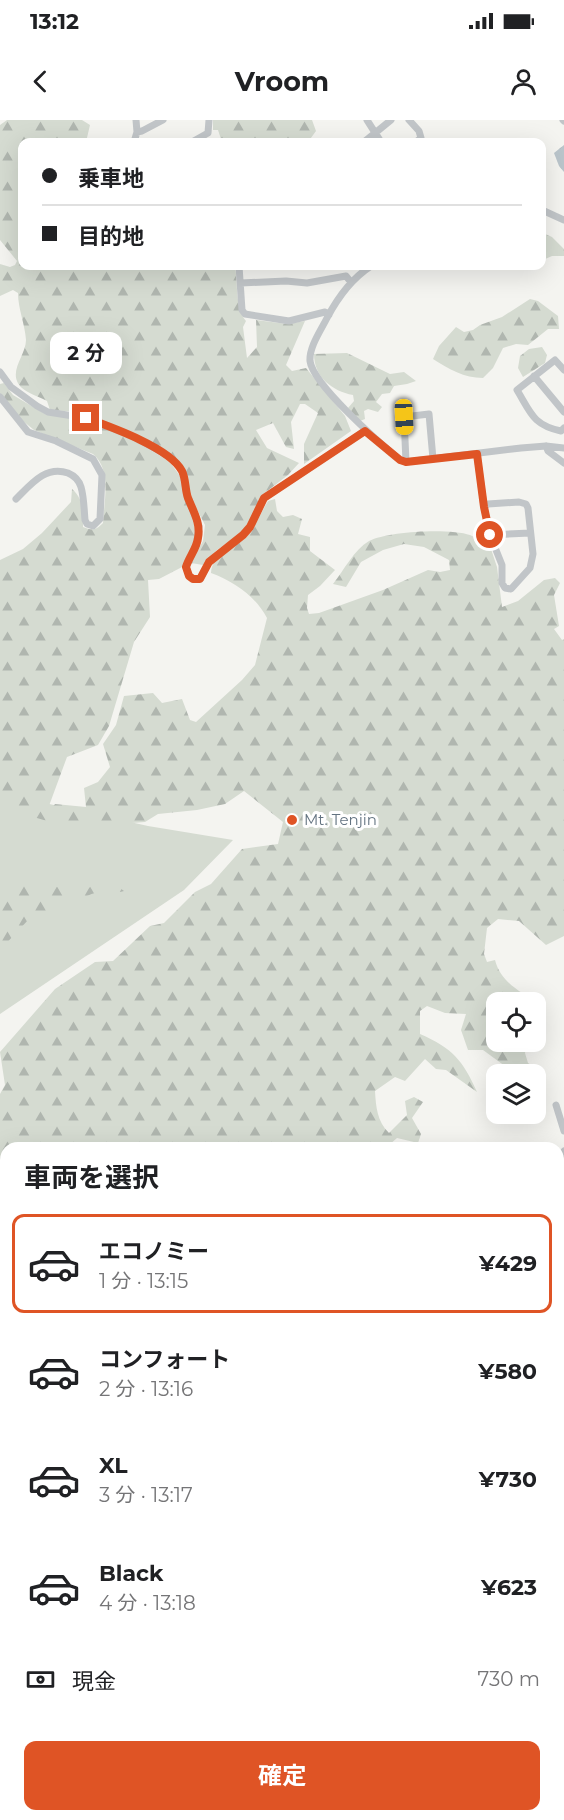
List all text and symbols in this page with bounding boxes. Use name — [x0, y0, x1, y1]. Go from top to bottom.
text: 13:12 — [30, 8, 79, 35]
icon: back — [24, 65, 57, 98]
text: Vroom — [235, 65, 329, 98]
icon: person — [507, 65, 540, 98]
text: 乗車地 — [78, 165, 144, 192]
text: 目的地 — [78, 223, 144, 250]
callout: 2 分 — [50, 331, 122, 373]
text: 2 分 — [67, 341, 105, 365]
car — [394, 399, 414, 435]
route end — [72, 404, 99, 431]
route start — [476, 521, 503, 548]
place label: Mt. Tenjin — [304, 810, 377, 829]
marker: Mt. Tenjin — [285, 813, 299, 827]
map controls — [486, 992, 546, 1124]
button: locate — [486, 992, 546, 1052]
button: layers — [486, 1064, 546, 1124]
text: 車両を選択 — [24, 1161, 159, 1194]
icon: car — [27, 1237, 81, 1291]
text: エコノミー — [99, 1238, 209, 1265]
text: ¥429 — [479, 1250, 537, 1277]
text: 1 分 · 13:15 — [99, 1269, 188, 1293]
icon: car — [27, 1345, 81, 1399]
text: コンフォート — [99, 1346, 230, 1373]
text: ¥580 — [478, 1358, 537, 1385]
text: 2 分 · 13:16 — [99, 1377, 193, 1401]
text: XL — [99, 1452, 128, 1479]
icon: car — [27, 1453, 81, 1507]
text: ¥730 — [479, 1466, 537, 1493]
text: 3 分 · 13:17 — [99, 1483, 193, 1507]
text: Black — [99, 1560, 163, 1587]
icon: car — [27, 1561, 81, 1615]
text: ¥623 — [481, 1574, 537, 1601]
text: 4 分 · 13:18 — [99, 1591, 196, 1615]
icon: cash — [24, 1663, 57, 1696]
text: 730 m — [477, 1667, 540, 1691]
text: 現金 — [72, 1668, 116, 1695]
button: 確定 — [24, 1741, 540, 1810]

